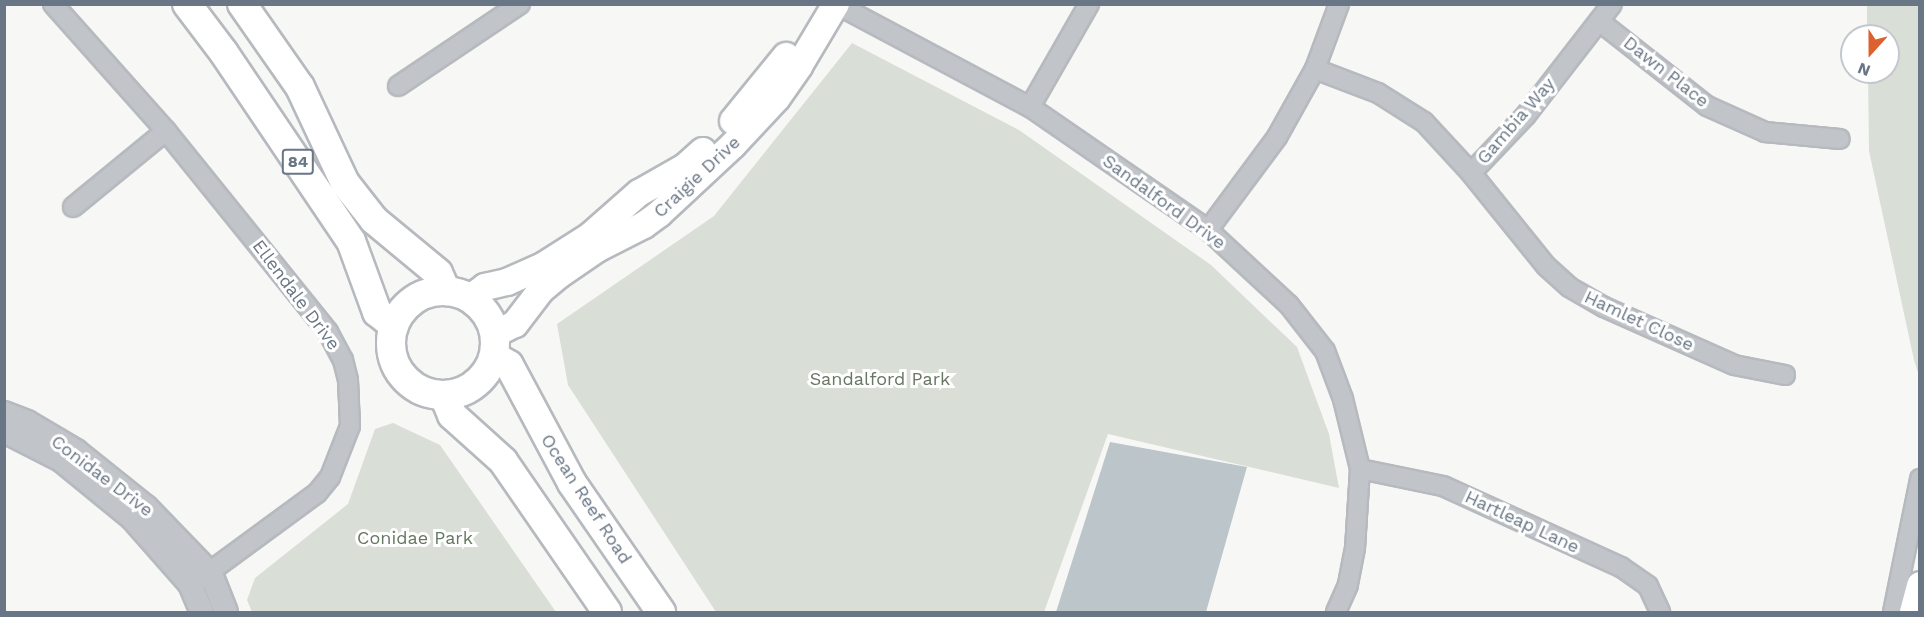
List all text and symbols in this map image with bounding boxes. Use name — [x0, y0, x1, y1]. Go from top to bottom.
north arrow — [1840, 24, 1900, 84]
street label: Dawn Place — [1619, 32, 1713, 112]
text: N — [1855, 58, 1873, 80]
street label: Gambia Way — [1472, 73, 1560, 169]
street label: Craigie Drive — [649, 132, 745, 222]
road number: 84 — [282, 149, 314, 175]
street label: Sandalford Drive — [1098, 150, 1230, 254]
street label: Ellendale Drive — [248, 236, 344, 354]
street label: Hamlet Close — [1581, 286, 1697, 356]
park label: Sandalford Park — [810, 368, 950, 390]
street label: Ocean Reef Road — [536, 430, 636, 568]
street label: Conidae Drive — [47, 431, 157, 521]
street label: Hartleap Lane — [1461, 486, 1583, 558]
park label: Conidae Park — [357, 527, 473, 549]

